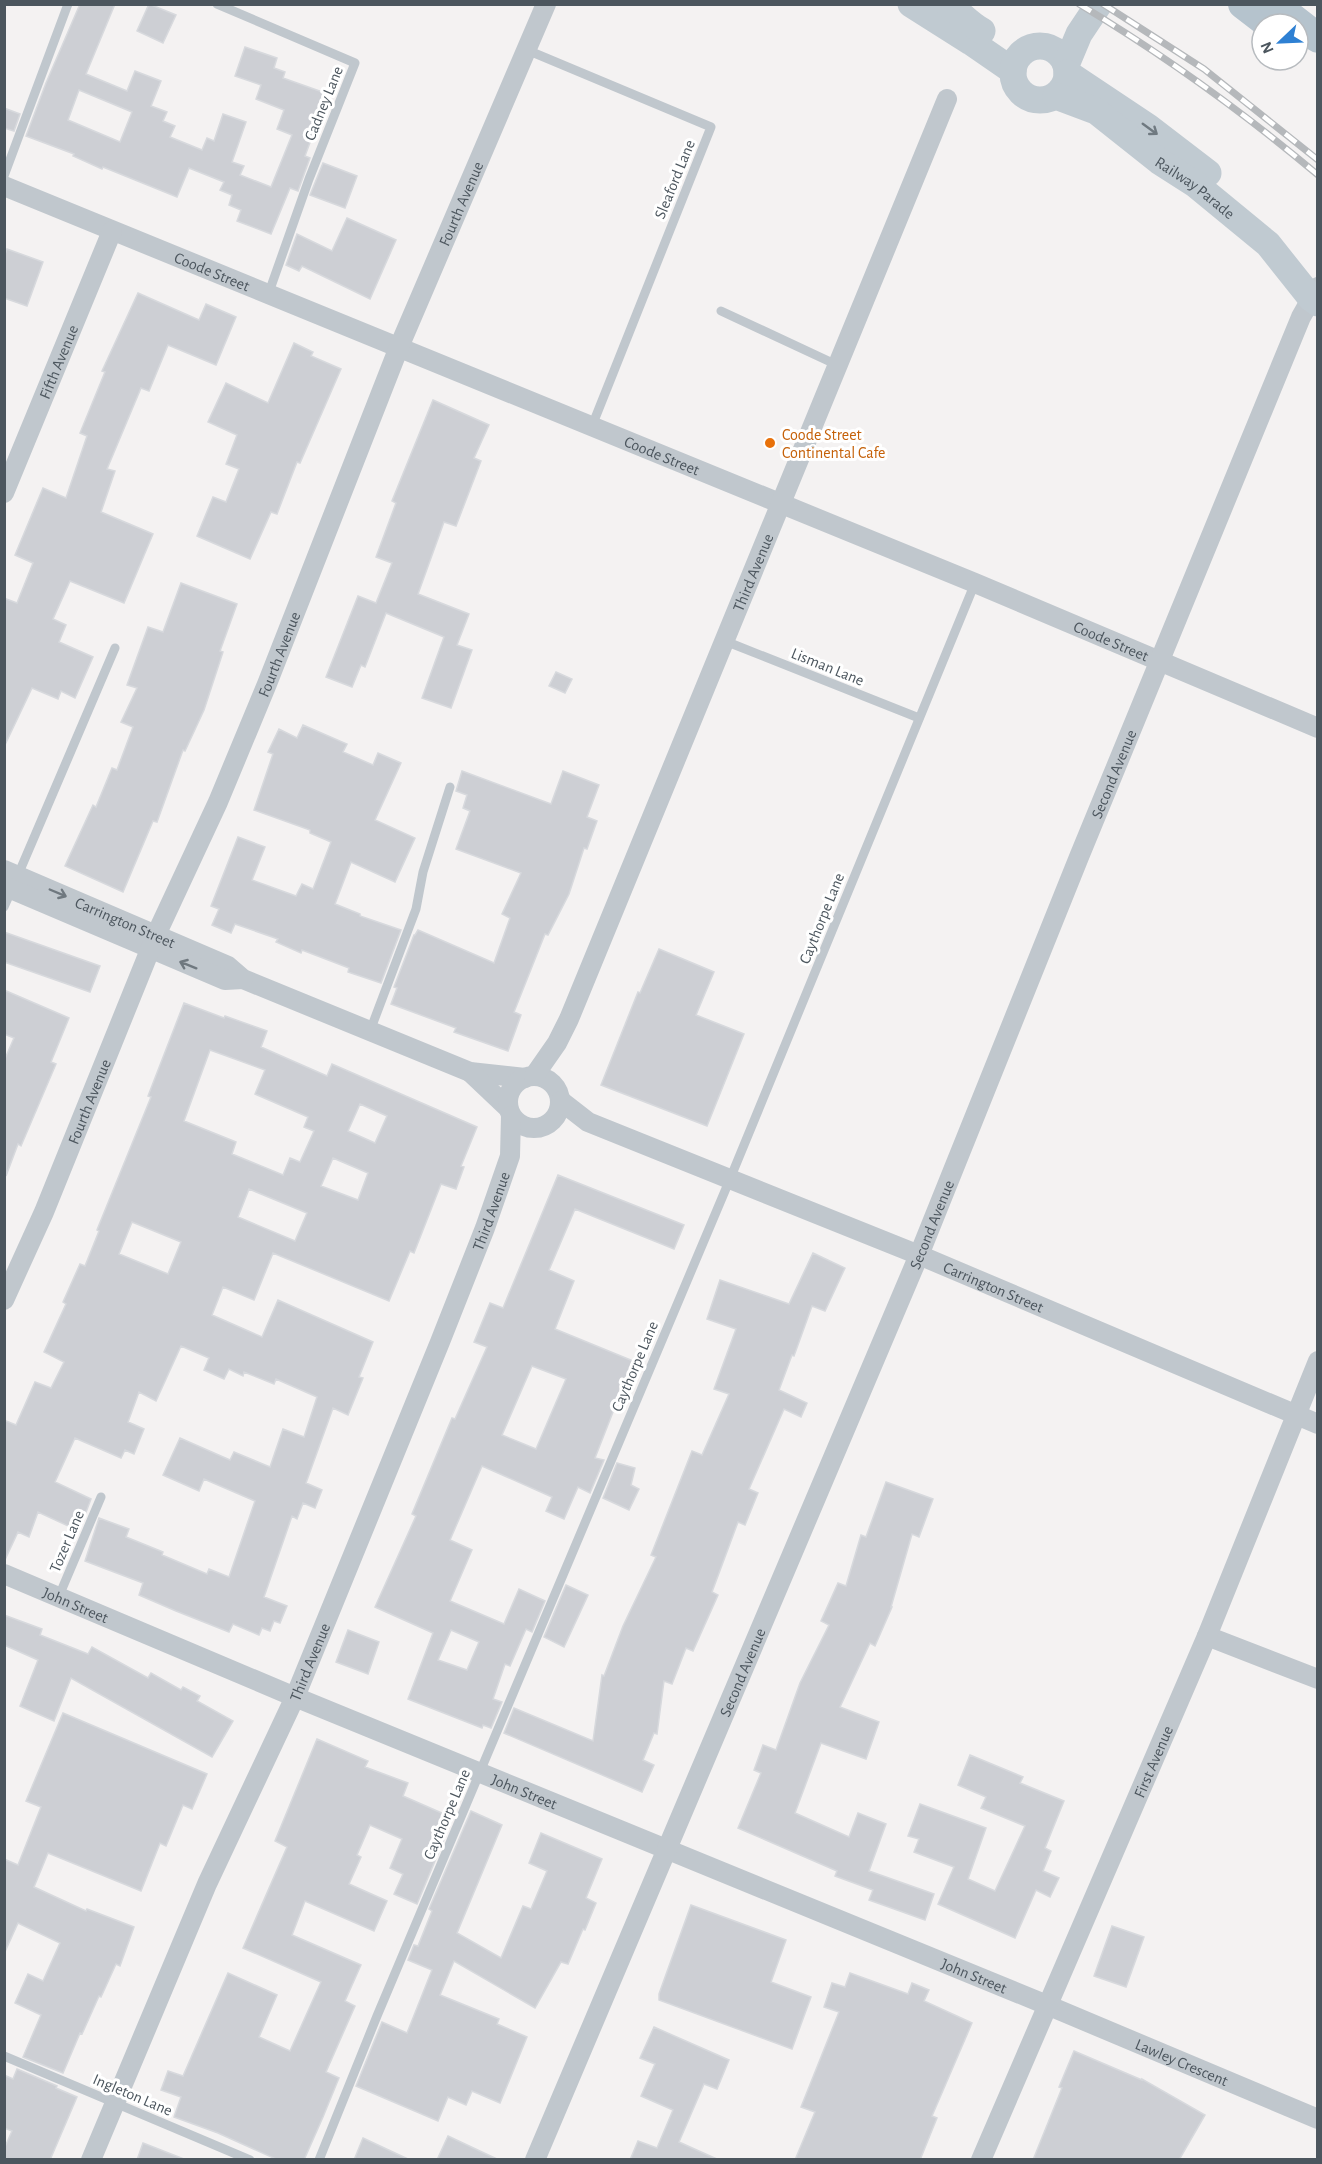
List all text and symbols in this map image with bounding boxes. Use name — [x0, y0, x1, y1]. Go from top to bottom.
north arrow — [1250, 12, 1310, 72]
text: N — [1258, 39, 1277, 56]
street label: Cadney Lane — [302, 64, 347, 143]
one-way arrow — [1142, 123, 1158, 136]
street label: Sleaford Lane — [652, 138, 698, 221]
street label: Railway Parade — [1152, 154, 1237, 222]
street label: Fourth Avenue — [436, 159, 487, 249]
street label: Coode Street — [172, 250, 252, 295]
street label: Fifth Avenue — [37, 323, 81, 401]
place label: Coode Street Continental Cafe — [782, 427, 885, 461]
street label: Coode Street — [622, 434, 702, 479]
marker: Coode Street Continental Cafe — [763, 436, 777, 450]
street label: Third Avenue — [730, 531, 777, 614]
street label: Fourth Avenue — [256, 610, 304, 700]
street label: Coode Street — [1071, 619, 1151, 664]
street label: Lisman Lane — [789, 645, 866, 689]
street label: Second Avenue — [1089, 727, 1139, 821]
street label: Caythorpe Lane — [796, 871, 848, 966]
one-way arrow — [49, 888, 67, 899]
street label: Carrington Street — [73, 894, 177, 951]
one-way arrow — [179, 959, 198, 970]
street label: Fourth Avenue — [65, 1057, 114, 1147]
street label: Third Avenue — [470, 1170, 513, 1253]
street label: Second Avenue — [907, 1178, 957, 1272]
street label: Carrington Street — [941, 1259, 1046, 1316]
street label: Caythorpe Lane — [609, 1319, 662, 1414]
street label: Tozer Lane — [47, 1508, 87, 1575]
street label: John Street — [40, 1584, 110, 1626]
street label: Third Avenue — [287, 1621, 333, 1704]
street label: Second Avenue — [717, 1626, 769, 1719]
street label: First Avenue — [1131, 1724, 1176, 1800]
street label: Caythorpe Lane — [421, 1767, 474, 1862]
street label: John Street — [489, 1771, 559, 1812]
street label: John Street — [939, 1956, 1009, 1997]
street label: Lawley Crescent — [1133, 2036, 1230, 2089]
street label: Ingleton Lane — [91, 2071, 175, 2119]

